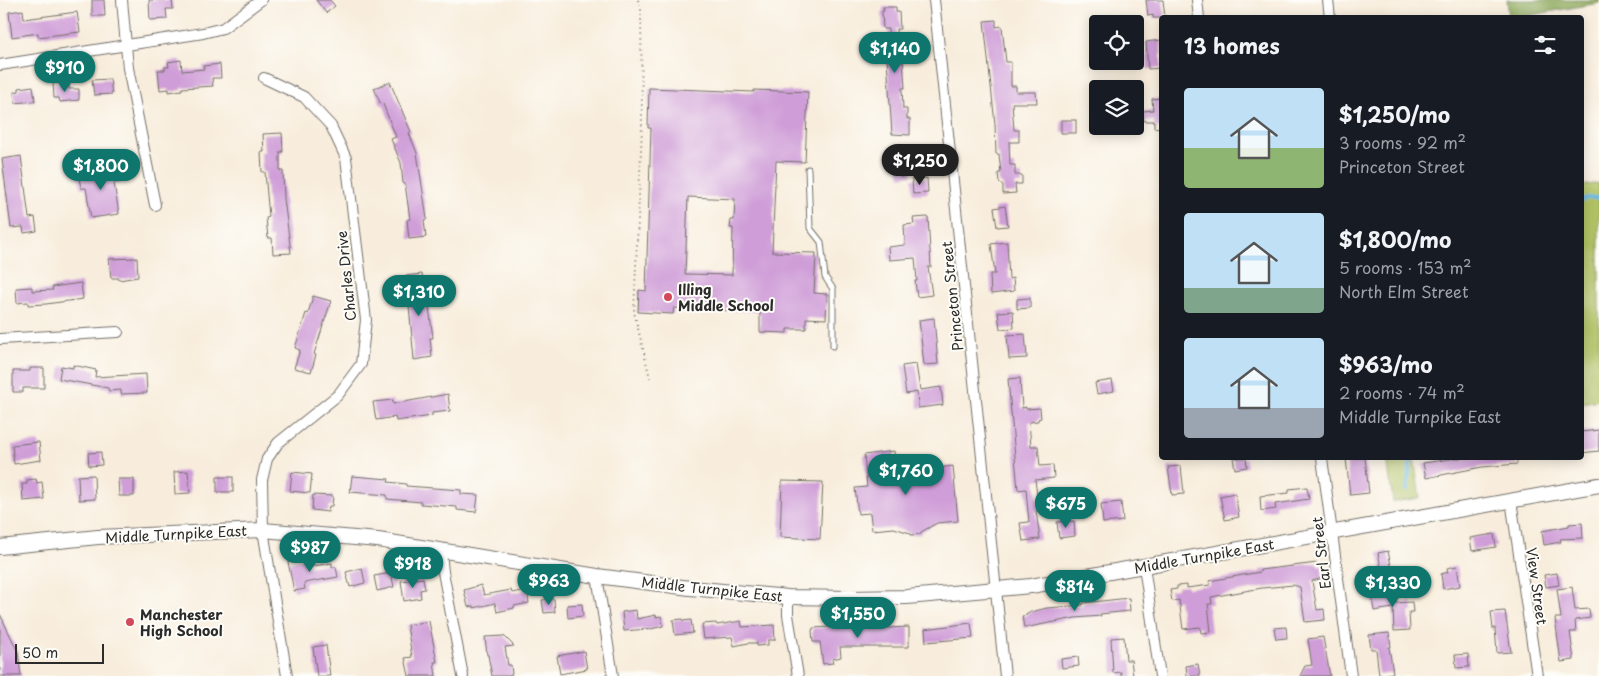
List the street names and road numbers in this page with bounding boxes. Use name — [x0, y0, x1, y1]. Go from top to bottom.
street label: Charles Drive — [331, 230, 361, 322]
street label: Princeton Street — [936, 240, 968, 352]
street label: Earl Street — [1306, 515, 1336, 590]
street label: Middle Turnpike East — [105, 520, 248, 548]
street label: Middle Turnpike East — [1132, 533, 1276, 579]
street label: View Street — [1521, 546, 1553, 626]
street label: Middle Turnpike East — [640, 571, 784, 607]

